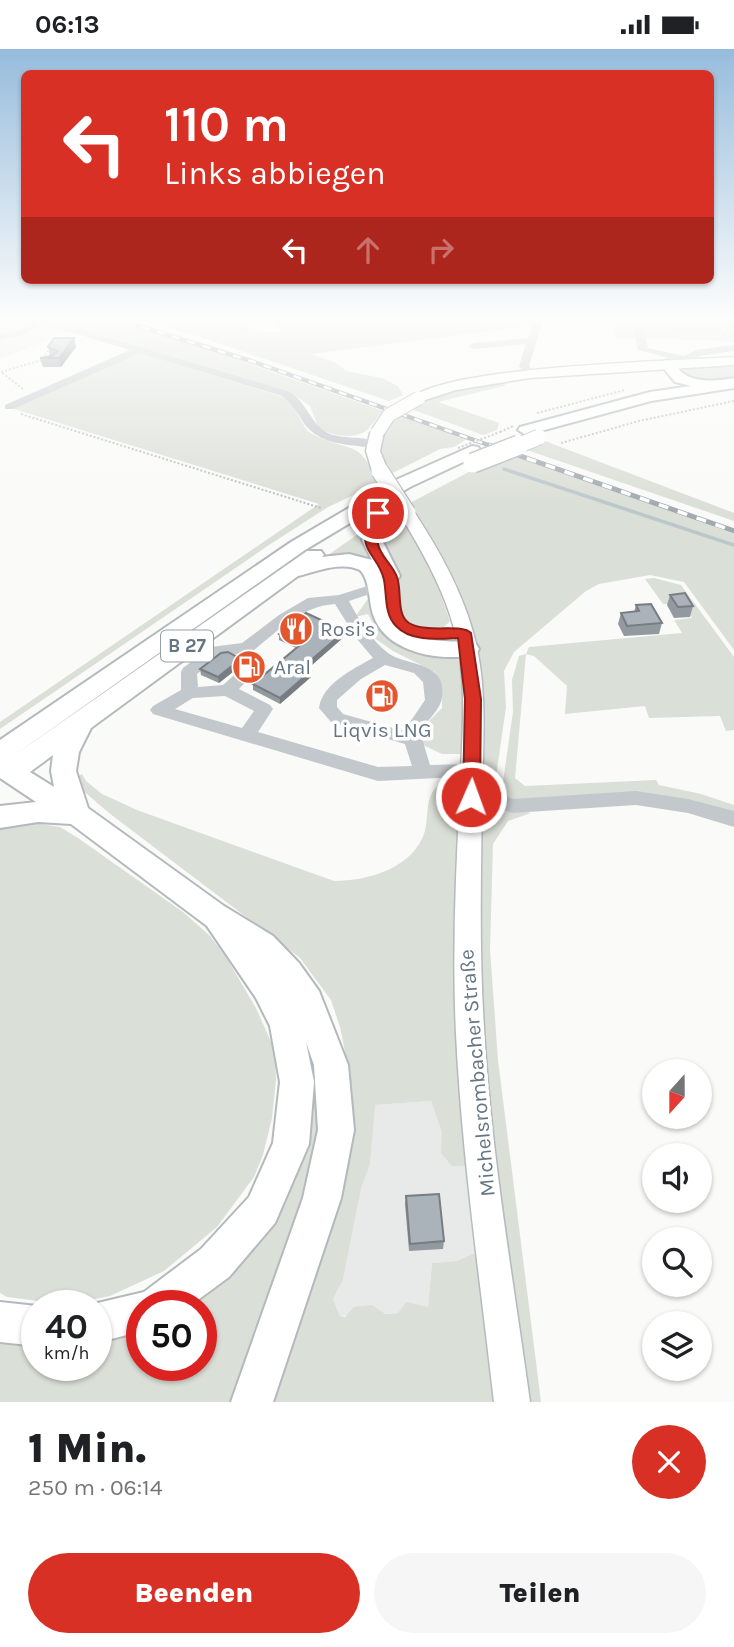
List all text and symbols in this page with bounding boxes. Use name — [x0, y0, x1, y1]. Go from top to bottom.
text: 06:13 — [35, 9, 100, 40]
text: 110 m — [164, 96, 289, 153]
icon: left — [49, 98, 140, 189]
text: Links abbiegen — [164, 155, 386, 192]
icon: left — [276, 231, 314, 269]
icon: ahead — [349, 231, 387, 269]
icon: right — [422, 231, 460, 269]
pin — [348, 483, 408, 543]
icon: arrive — [359, 494, 397, 532]
restaurant icon: Rosi's — [277, 610, 315, 648]
place label: Rosi's — [320, 617, 376, 641]
road number: B 27 — [161, 631, 213, 661]
fuel station icon: Aral — [230, 648, 268, 686]
place label: Aral — [274, 655, 311, 679]
fuel station icon: Liqvis LNG — [363, 677, 401, 715]
place label: Liqvis LNG — [333, 718, 431, 742]
position arrow — [434, 760, 508, 834]
street label: Michelsrombacher Straße — [454, 948, 500, 1198]
north arrow — [642, 1059, 712, 1129]
map controls — [642, 1059, 712, 1381]
button: sound — [642, 1143, 712, 1213]
button: search — [642, 1227, 712, 1297]
speed limit sign: 50 — [126, 1290, 217, 1381]
text: 40 — [45, 1306, 88, 1347]
button: layers — [642, 1311, 712, 1381]
text: km/h — [44, 1342, 89, 1364]
text: 1 Min. — [28, 1423, 146, 1473]
button: close — [632, 1425, 706, 1499]
text: 250 m · 06:14 — [28, 1474, 163, 1501]
button: Beenden — [28, 1553, 360, 1633]
button: Teilen — [374, 1553, 706, 1633]

